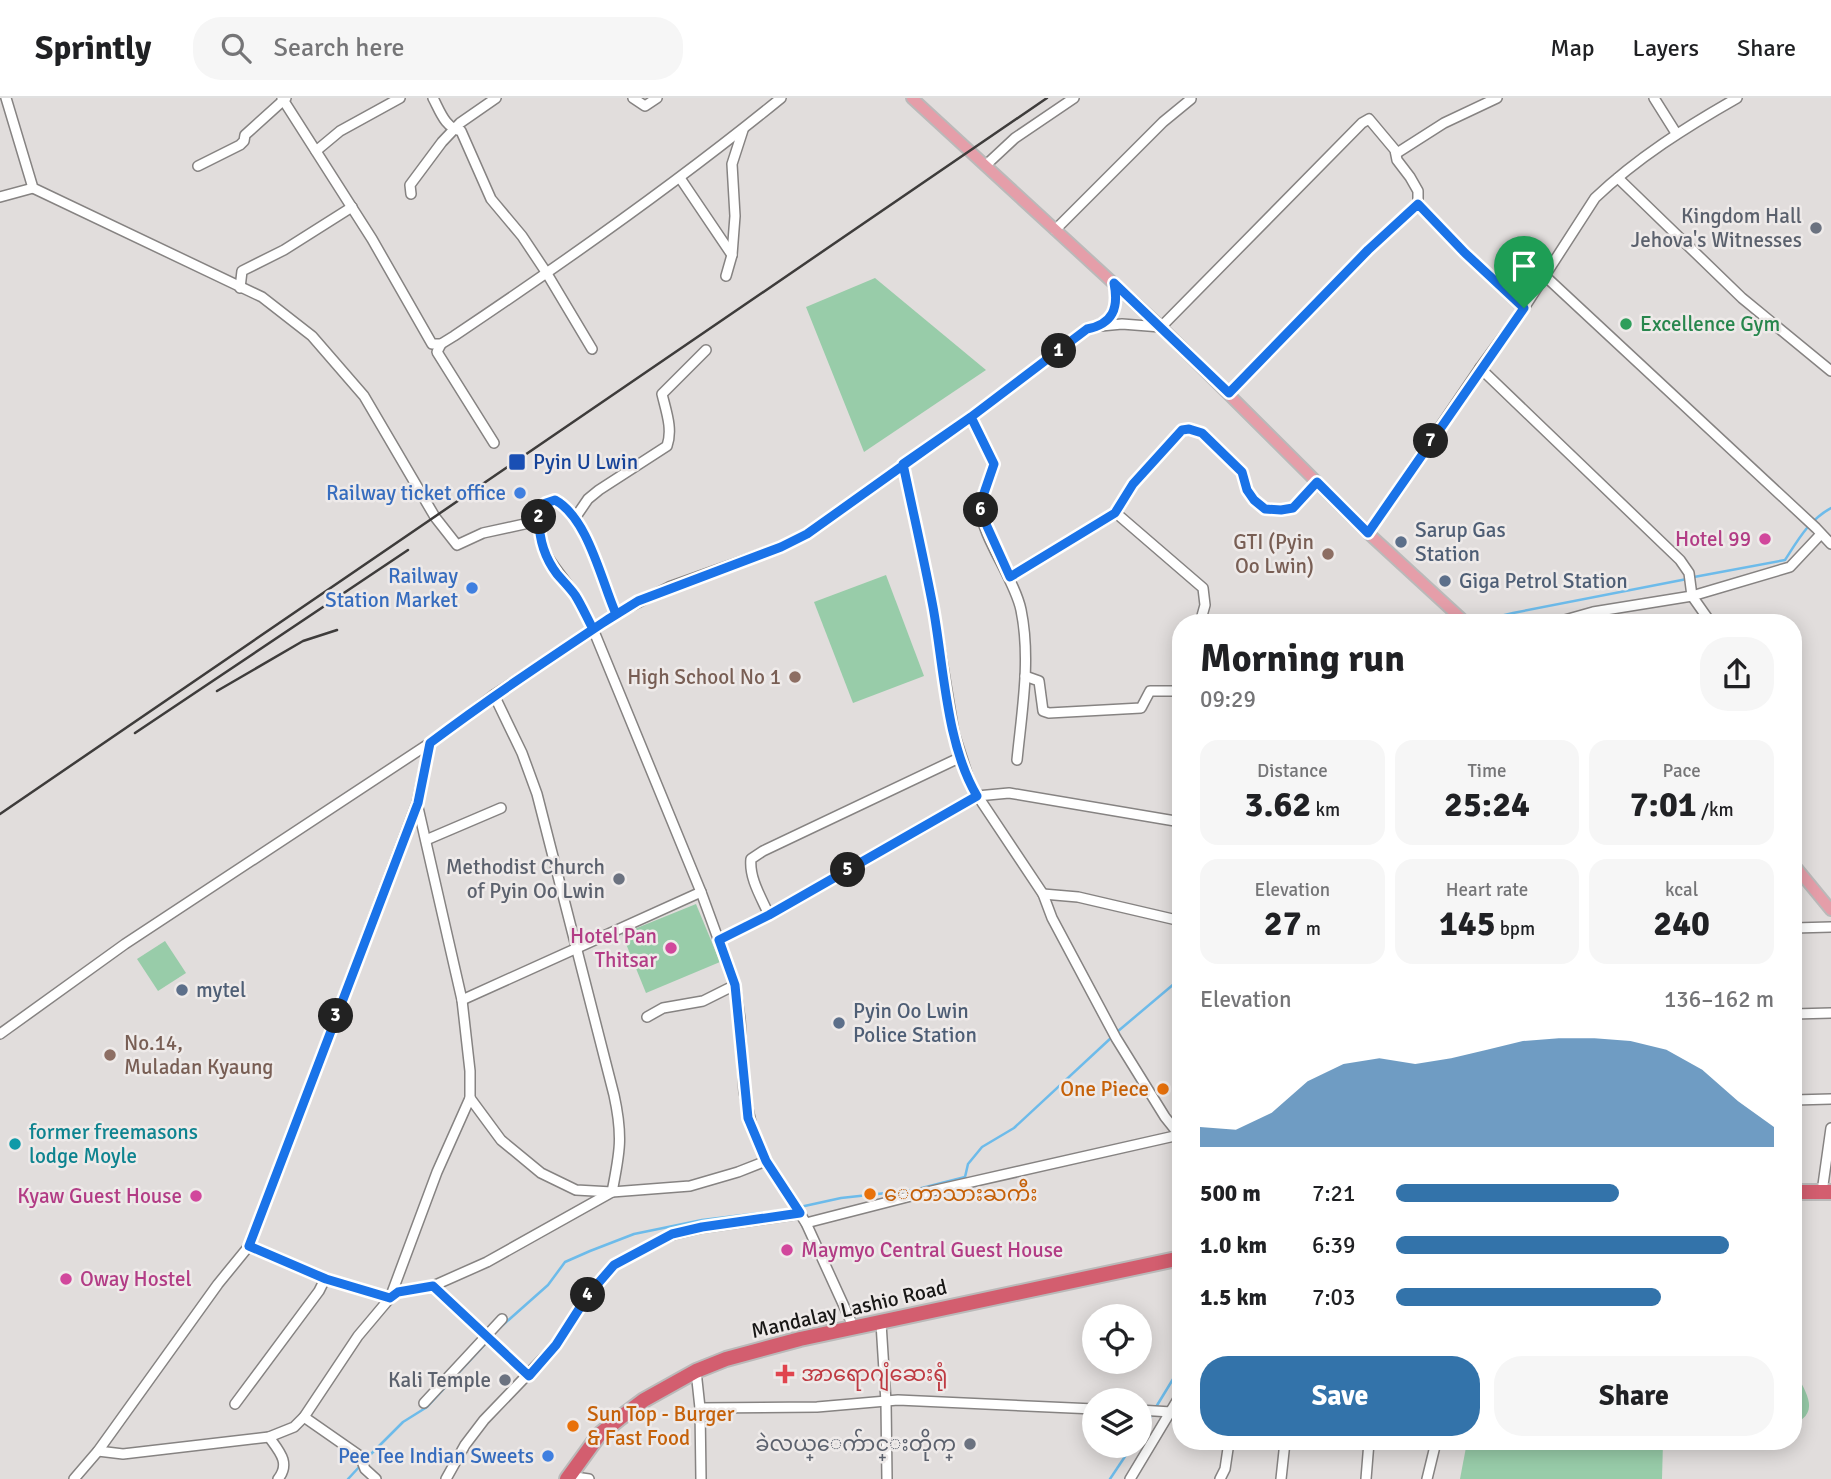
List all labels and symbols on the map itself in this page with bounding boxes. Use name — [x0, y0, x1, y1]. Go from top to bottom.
place label: Kingdom Hall Jehova's Witnesses — [1631, 203, 1802, 253]
marker: Kingdom Hall Jehova's Witnesses — [1808, 220, 1824, 236]
pin — [1494, 236, 1554, 308]
place label: Excellence Gym — [1640, 311, 1780, 337]
marker: Excellence Gym — [1618, 316, 1634, 332]
pin: 1 — [1042, 334, 1076, 368]
pin: 7 — [1414, 424, 1448, 458]
place label: Pyin U Lwin — [533, 449, 638, 475]
marker: Pyin U Lwin — [507, 452, 527, 472]
place label: Railway ticket office — [326, 480, 506, 506]
marker: Railway ticket office — [512, 485, 528, 501]
pin: 6 — [964, 492, 998, 528]
pin: 2 — [522, 500, 556, 534]
place label: Sarup Gas Station — [1415, 517, 1506, 567]
place label: Hotel 99 — [1675, 526, 1751, 552]
place label: GTI (Pyin Oo Lwin) — [1233, 529, 1314, 579]
marker: Hotel 99 — [1757, 531, 1773, 547]
marker: Sarup Gas Station — [1393, 534, 1409, 550]
marker: GTI (Pyin Oo Lwin) — [1320, 546, 1336, 562]
place label: Railway Station Market — [325, 563, 458, 613]
place label: Giga Petrol Station — [1459, 568, 1628, 594]
marker: Giga Petrol Station — [1437, 573, 1453, 589]
marker: Railway Station Market — [464, 580, 480, 596]
place label: High School No 1 — [627, 664, 781, 690]
marker: High School No 1 — [787, 669, 803, 685]
pin: 5 — [830, 852, 866, 888]
place label: Methodist Church of Pyin Oo Lwin — [446, 854, 605, 904]
marker: Methodist Church of Pyin Oo Lwin — [611, 871, 627, 887]
place label: Hotel Pan Thitsar — [570, 923, 657, 973]
marker: Hotel Pan Thitsar — [663, 940, 679, 956]
place label: mytel — [196, 977, 246, 1003]
marker: mytel — [174, 982, 190, 998]
pin: 3 — [318, 998, 354, 1034]
place label: Pyin Oo Lwin Police Station — [853, 998, 977, 1048]
marker: Pyin Oo Lwin Police Station — [831, 1015, 847, 1031]
place label: No.14, Muladan Kyaung — [124, 1030, 273, 1080]
marker: No.14, Muladan Kyaung — [102, 1047, 118, 1063]
place label: One Piece — [1060, 1076, 1149, 1102]
marker: One Piece — [1155, 1081, 1171, 1097]
place label: former freemasons lodge Moyle — [29, 1119, 198, 1169]
marker: former freemasons lodge Moyle — [7, 1136, 23, 1152]
place label: ေတာသားႀကီး — [884, 1178, 1038, 1207]
place label: Kyaw Guest House — [17, 1183, 182, 1209]
marker: ေတာသားႀကီး — [862, 1186, 878, 1202]
marker: Kyaw Guest House — [188, 1188, 204, 1204]
place label: Maymyo Central Guest House — [801, 1237, 1063, 1263]
marker: Maymyo Central Guest House — [779, 1242, 795, 1258]
place label: Oway Hostel — [80, 1266, 192, 1292]
marker: Oway Hostel — [58, 1271, 74, 1287]
street label: Mandalay Lashio Road — [749, 1274, 949, 1344]
pin: 4 — [570, 1278, 606, 1312]
place label: အာရောဂျံဆေးရုံ — [801, 1361, 948, 1392]
marker: အာရောဂျံဆေးရုံ — [775, 1364, 795, 1384]
place label: Kali Temple — [388, 1367, 491, 1393]
marker: Kali Temple — [497, 1372, 513, 1388]
place label: Sun Top - Burger & Fast Food — [587, 1401, 735, 1451]
marker: Sun Top - Burger & Fast Food — [565, 1418, 581, 1434]
place label: ခဲလယ္ေက်ာင္းတိုက္ — [755, 1428, 956, 1461]
marker: ခဲလယ္ေက်ာင္းတိုက္ — [962, 1436, 978, 1452]
place label: Pee Tee Indian Sweets — [338, 1443, 534, 1469]
marker: Pee Tee Indian Sweets — [540, 1448, 556, 1464]

